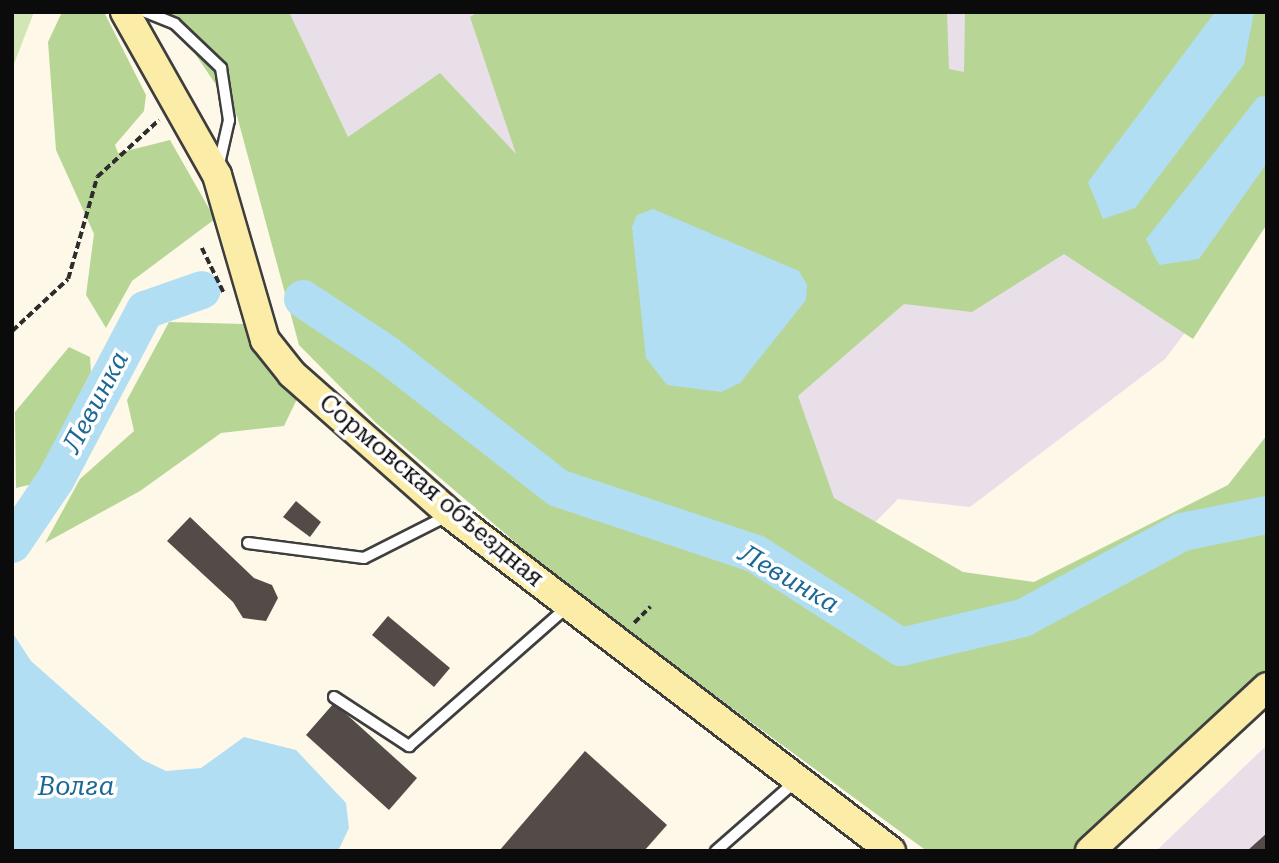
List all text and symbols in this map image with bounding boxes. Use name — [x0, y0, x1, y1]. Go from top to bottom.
water label: Левинка — [56, 346, 136, 458]
street label: Сормовская объездная — [313, 389, 549, 593]
water label: Левинка — [734, 538, 844, 620]
water label: Волга — [38, 771, 114, 803]

